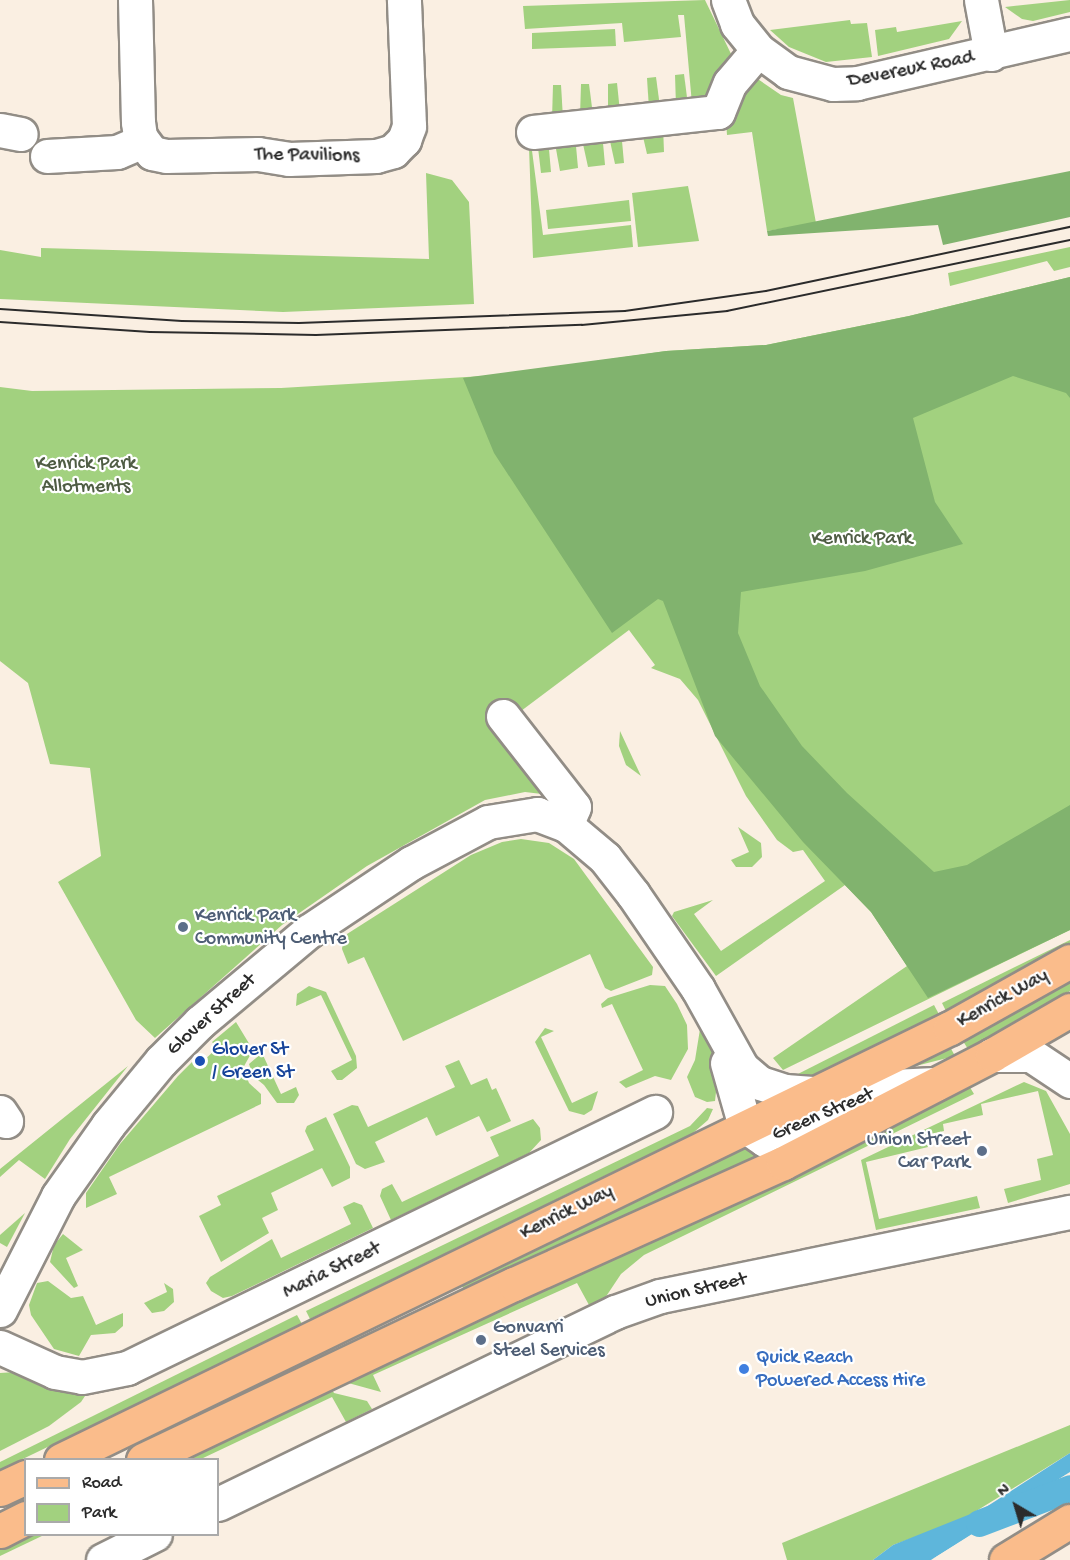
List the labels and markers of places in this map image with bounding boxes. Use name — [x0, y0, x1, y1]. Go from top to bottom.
place label: Kenrick Park Community Centre — [195, 904, 347, 951]
marker: Kenrick Park Community Centre — [176, 920, 190, 934]
place label: Glover St / Green St — [212, 1038, 294, 1085]
marker: Glover St / Green St — [193, 1054, 207, 1068]
place label: Union Street Car Park — [867, 1128, 970, 1175]
marker: Union Street Car Park — [975, 1144, 989, 1158]
place label: Gonvarri Steel Services — [493, 1316, 605, 1363]
marker: Gonvarri Steel Services — [474, 1333, 488, 1347]
place label: Quick Reach Powered Access Hire — [756, 1346, 925, 1393]
marker: Quick Reach Powered Access Hire — [737, 1362, 751, 1376]

